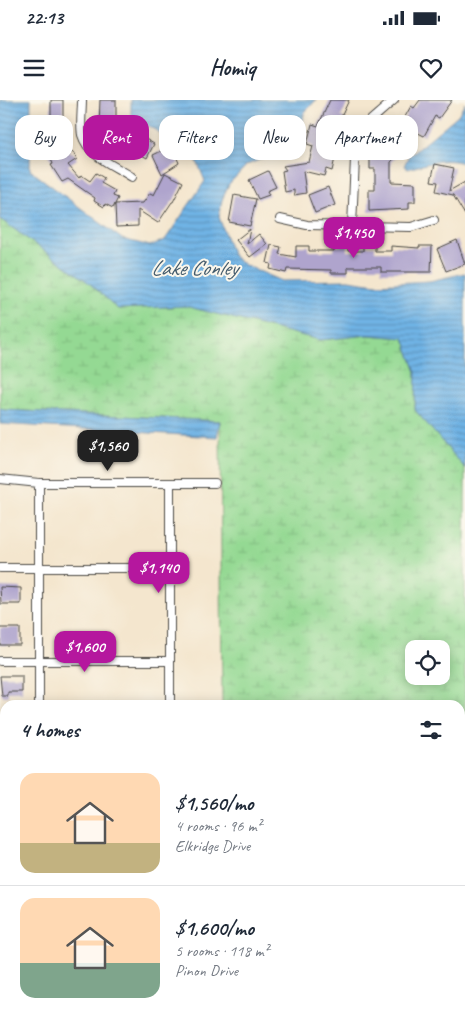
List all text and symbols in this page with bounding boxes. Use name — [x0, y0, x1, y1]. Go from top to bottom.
text: 22:13 — [25, 6, 63, 30]
icon: menu — [20, 54, 48, 82]
text: Homiq — [210, 54, 255, 82]
icon: heart — [417, 54, 445, 82]
chip: Buy — [15, 115, 73, 160]
chip: Rent — [83, 115, 149, 160]
chip: Filters — [159, 115, 234, 160]
chip: New — [244, 115, 306, 160]
chip: Apartment — [316, 115, 418, 160]
pin: $1,450 — [313, 216, 395, 259]
text: $1,450 — [335, 223, 373, 243]
water label: Lake Conley — [151, 254, 241, 282]
pin: $1,560 — [67, 430, 149, 472]
text: $1,560 — [88, 436, 128, 456]
pin: $1,140 — [118, 552, 200, 594]
text: $1,140 — [139, 558, 179, 578]
pin: $1,600 — [44, 630, 126, 673]
text: $1,600 — [65, 637, 105, 657]
map controls — [405, 640, 450, 685]
button: locate — [405, 640, 450, 685]
icon: filters — [417, 716, 445, 744]
text: 4 homes — [20, 717, 79, 743]
text: $1,560/mo — [175, 790, 253, 816]
icon: home — [60, 793, 120, 853]
text: 4 rooms · 96 m² — [175, 816, 261, 836]
text: Elkridge Drive — [175, 836, 250, 856]
text: $1,600/mo — [175, 915, 254, 941]
icon: home — [60, 918, 120, 978]
text: 5 rooms · 118 m² — [175, 941, 269, 961]
text: Pinon Drive — [175, 961, 238, 981]

